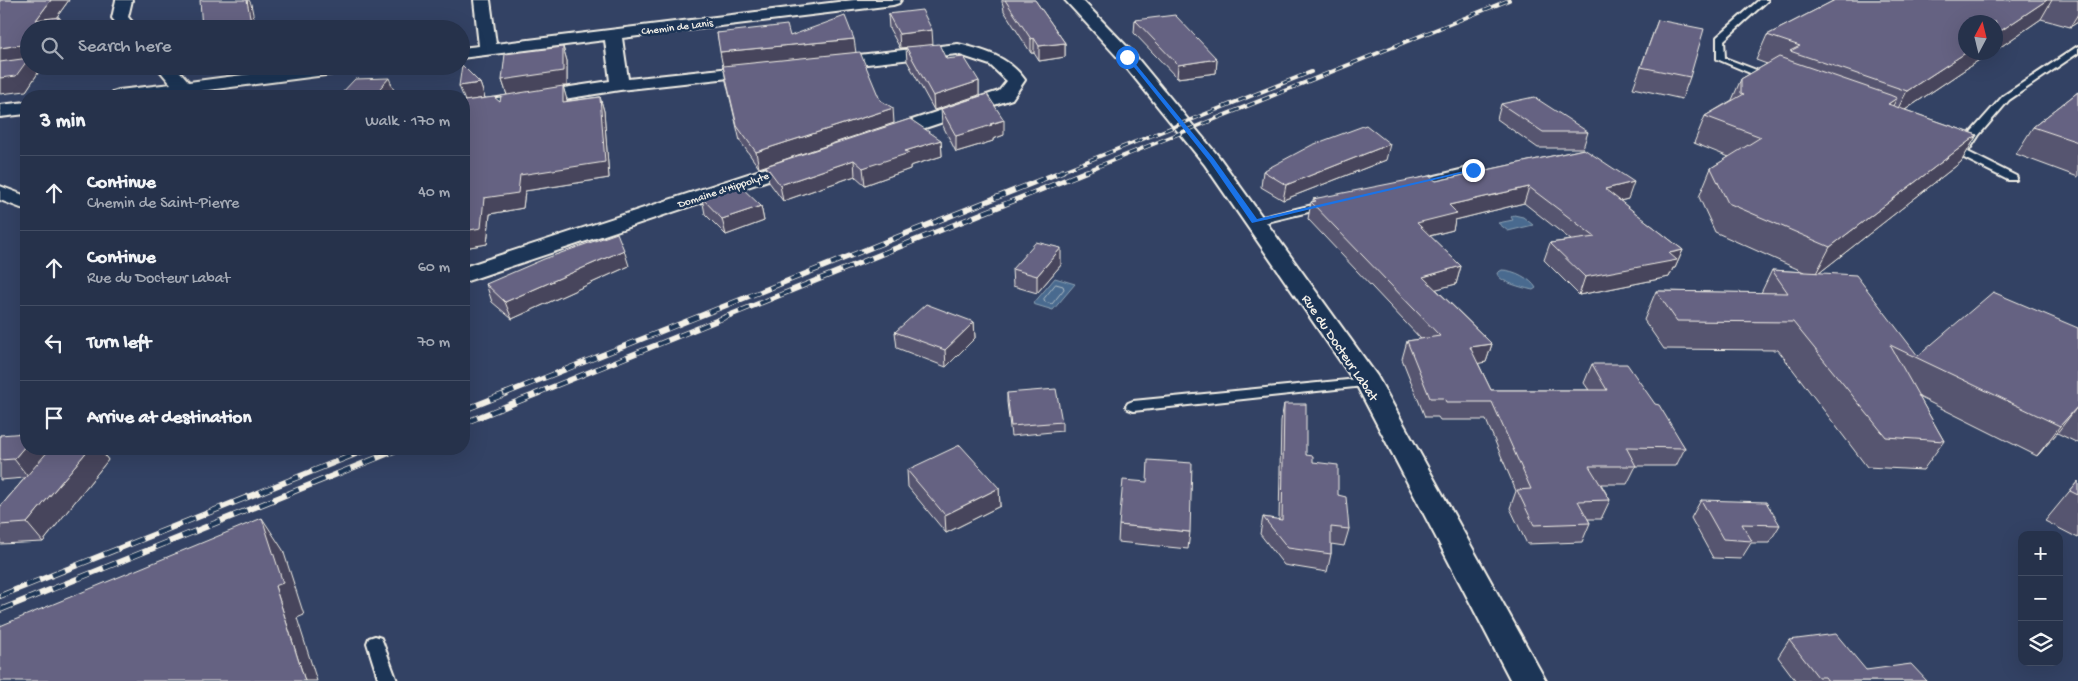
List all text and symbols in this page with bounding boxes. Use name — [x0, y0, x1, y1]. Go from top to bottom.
north arrow — [1958, 15, 2003, 60]
street label: Chemin de Lanis — [641, 18, 715, 38]
search box — [20, 20, 470, 75]
icon: search — [38, 34, 66, 62]
text: Search here — [78, 36, 172, 59]
route start — [1116, 46, 1139, 69]
text: 3 min — [40, 110, 85, 135]
text: Walk · 170 m — [365, 113, 450, 132]
route end — [1462, 159, 1485, 182]
street label: Domaine d'Hippolyte — [676, 170, 771, 212]
text: Continue — [87, 172, 156, 195]
icon: ahead — [40, 179, 68, 207]
text: 40 m — [418, 184, 450, 203]
text: Chemin de Saint-Pierre — [87, 195, 239, 214]
text: Continue — [87, 247, 156, 270]
icon: ahead — [40, 254, 68, 282]
text: 60 m — [418, 259, 450, 278]
text: Rue du Docteur Labat — [87, 270, 230, 289]
street label: Rue du Docteur Labat — [1297, 292, 1382, 406]
icon: left — [40, 329, 68, 357]
text: Turn left — [87, 332, 151, 355]
text: 70 m — [417, 334, 450, 353]
icon: arrive — [40, 404, 68, 432]
text: Arrive at destination — [87, 407, 251, 430]
map controls — [2018, 531, 2063, 666]
button: + — [2018, 531, 2063, 576]
button: − — [2018, 576, 2063, 621]
button: layers — [2018, 621, 2063, 666]

